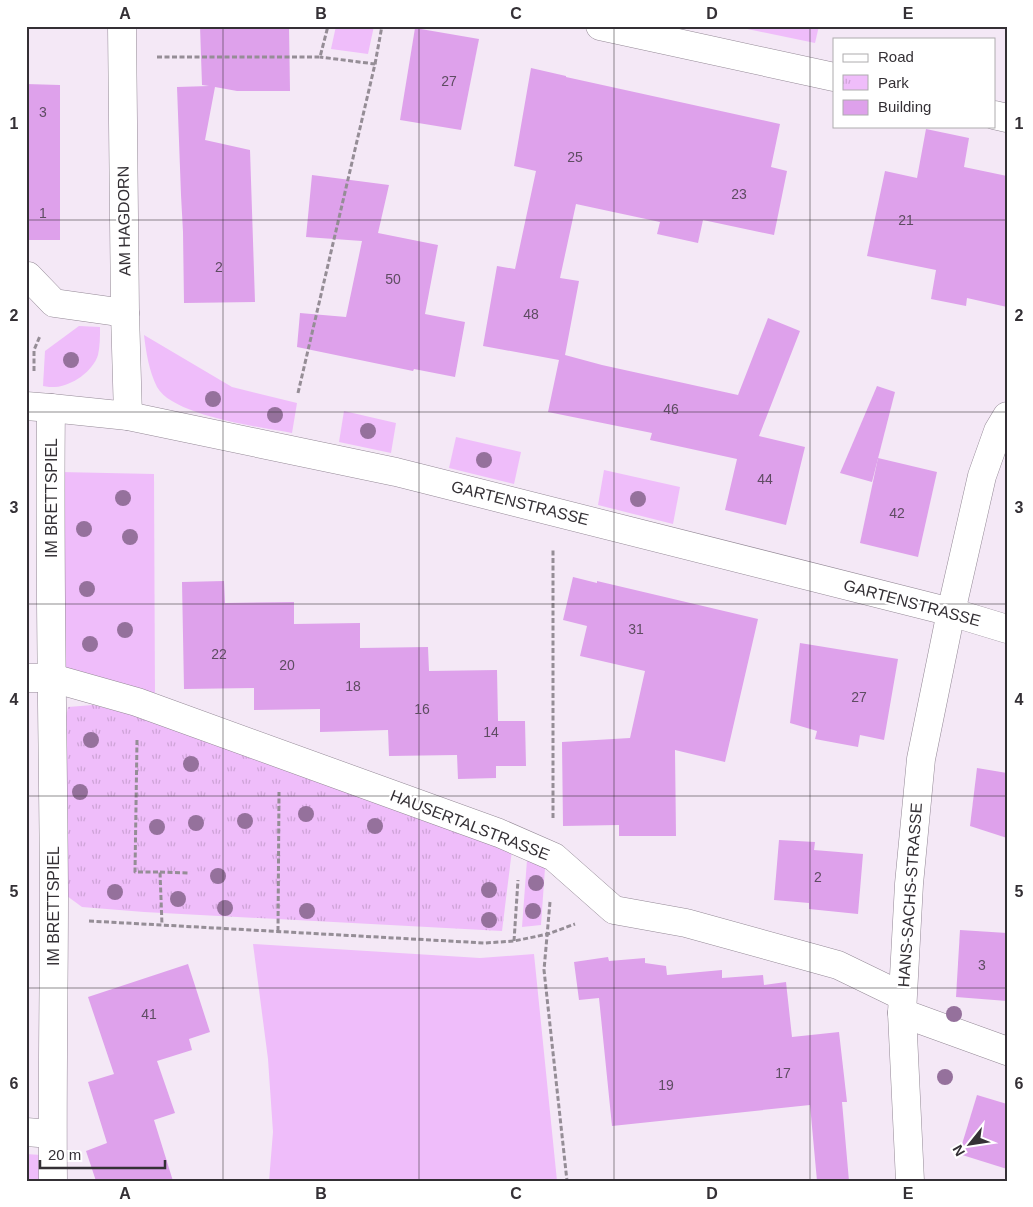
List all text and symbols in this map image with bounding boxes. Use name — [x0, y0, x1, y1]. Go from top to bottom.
text: A — [119, 5, 131, 22]
text: B — [315, 5, 327, 22]
text: C — [510, 5, 522, 22]
text: D — [706, 5, 718, 22]
text: E — [903, 5, 914, 22]
legend — [833, 38, 996, 128]
text: Road — [878, 48, 914, 65]
house number: 27 — [441, 73, 457, 89]
text: Park — [878, 74, 909, 91]
text: Building — [878, 98, 931, 115]
house number: 3 — [39, 104, 47, 120]
text: 1 — [10, 115, 19, 132]
text: 1 — [1015, 115, 1024, 132]
house number: 25 — [567, 149, 583, 165]
street label: AM HAGDORN — [115, 166, 133, 276]
house number: 23 — [731, 186, 747, 202]
house number: 1 — [39, 205, 47, 221]
house number: 21 — [898, 212, 914, 228]
house number: 2 — [215, 259, 223, 275]
house number: 50 — [385, 271, 401, 287]
house number: 48 — [523, 306, 539, 322]
text: 2 — [10, 307, 19, 324]
text: 2 — [1015, 307, 1024, 324]
house number: 46 — [663, 401, 679, 417]
street label: IM BRETTSPIEL — [43, 438, 60, 558]
house number: 44 — [757, 471, 773, 487]
street label: GARTENSTRASSE — [449, 478, 591, 528]
text: 3 — [10, 499, 19, 516]
text: 3 — [1015, 499, 1024, 516]
house number: 42 — [889, 505, 905, 521]
street label: GARTENSTRASSE — [842, 577, 982, 629]
house number: 31 — [628, 621, 644, 637]
house number: 22 — [211, 646, 227, 662]
house number: 20 — [279, 657, 295, 673]
house number: 18 — [345, 678, 361, 694]
house number: 27 — [851, 689, 867, 705]
text: 4 — [10, 691, 19, 708]
text: 4 — [1015, 691, 1024, 708]
house number: 16 — [414, 701, 430, 717]
house number: 14 — [483, 724, 499, 740]
street label: HAUSERTALSTRASSE — [388, 787, 552, 863]
street label: HANS-SACHS-STRASSE — [895, 802, 925, 988]
street label: IM BRETTSPIEL — [45, 846, 62, 966]
house number: 2 — [814, 869, 822, 885]
text: 5 — [10, 883, 19, 900]
text: 5 — [1015, 883, 1024, 900]
house number: 3 — [978, 957, 986, 973]
house number: 41 — [141, 1006, 157, 1022]
house number: 17 — [775, 1065, 791, 1081]
text: 6 — [10, 1075, 19, 1092]
text: 6 — [1015, 1075, 1024, 1092]
house number: 19 — [658, 1077, 674, 1093]
north arrow — [946, 1120, 996, 1170]
scale bar — [40, 1137, 165, 1169]
text: N — [949, 1142, 968, 1159]
text: 20 m — [48, 1146, 81, 1163]
text: A — [119, 1185, 131, 1202]
text: B — [315, 1185, 327, 1202]
text: C — [510, 1185, 522, 1202]
text: D — [706, 1185, 718, 1202]
text: E — [903, 1185, 914, 1202]

